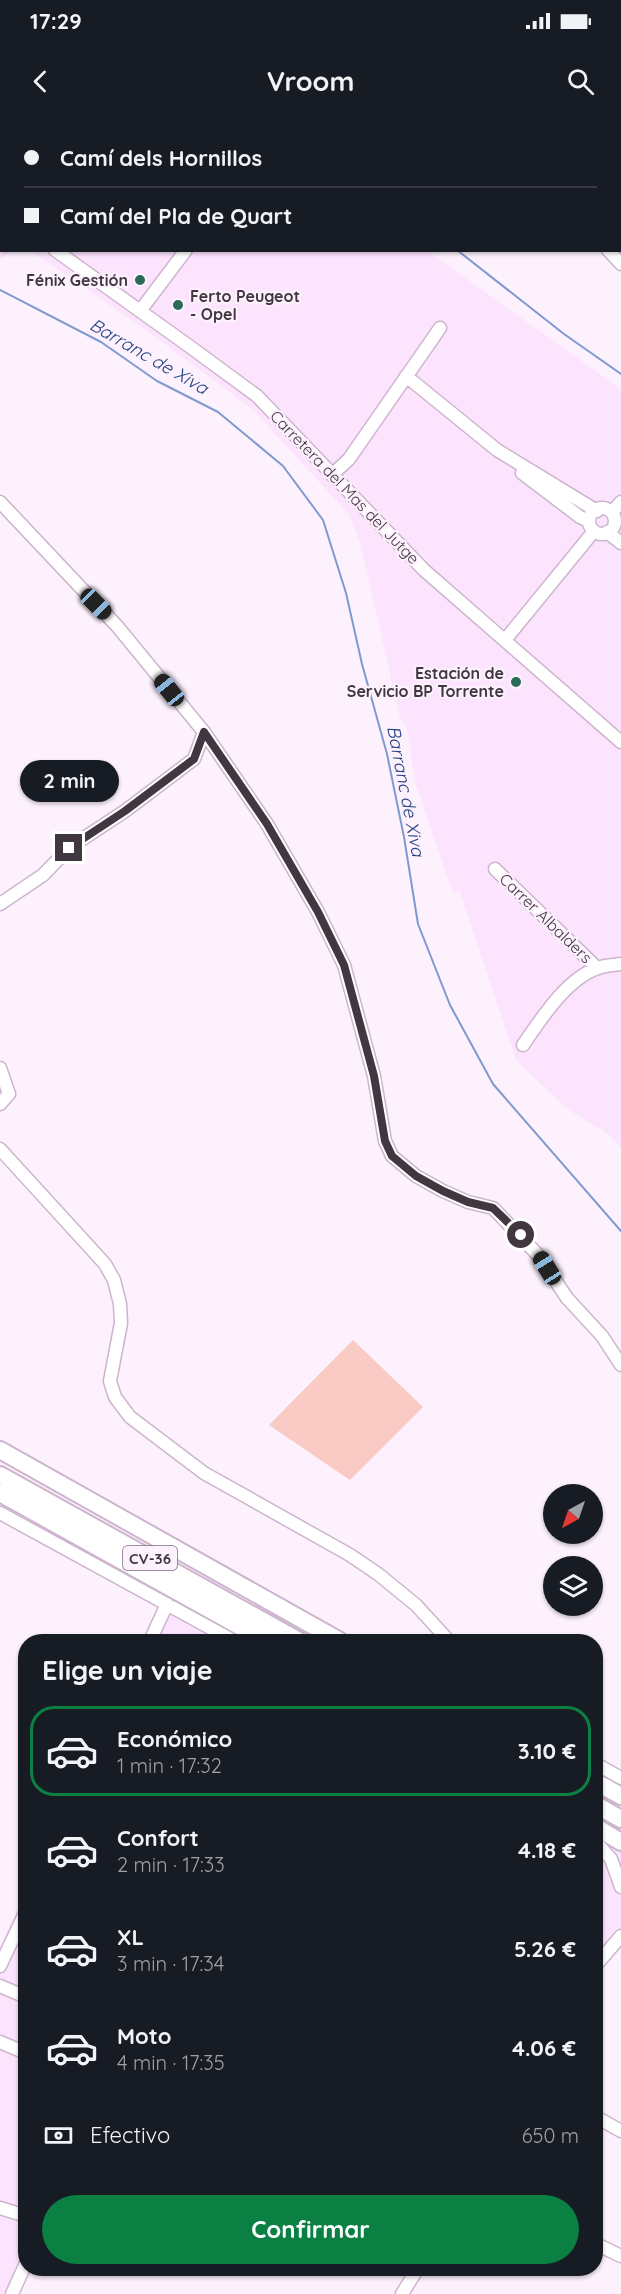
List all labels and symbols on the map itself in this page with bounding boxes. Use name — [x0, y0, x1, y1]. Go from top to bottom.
place label: Fénix Gestión — [26, 270, 128, 290]
marker: Fénix Gestión — [133, 273, 147, 287]
place label: Ferto Peugeot - Opel — [190, 286, 300, 324]
marker: Ferto Peugeot - Opel — [171, 298, 185, 312]
water label: Barranc de Xiva — [86, 313, 213, 400]
street label: Carretera del Mas del Jutge — [266, 406, 424, 568]
car — [77, 585, 115, 623]
place label: Estación de Servicio BP Torrente — [347, 663, 504, 701]
car — [151, 670, 187, 710]
marker: Estación de Servicio BP Torrente — [509, 675, 523, 689]
water label: Barranc de Xiva — [382, 724, 430, 860]
callout: 2 min — [20, 761, 118, 803]
route end — [55, 834, 82, 861]
street label: Carrer Albalders — [496, 869, 596, 967]
route start — [507, 1221, 534, 1248]
car — [530, 1248, 564, 1288]
north arrow — [543, 1484, 603, 1544]
road number: CV-36 — [123, 1546, 177, 1570]

